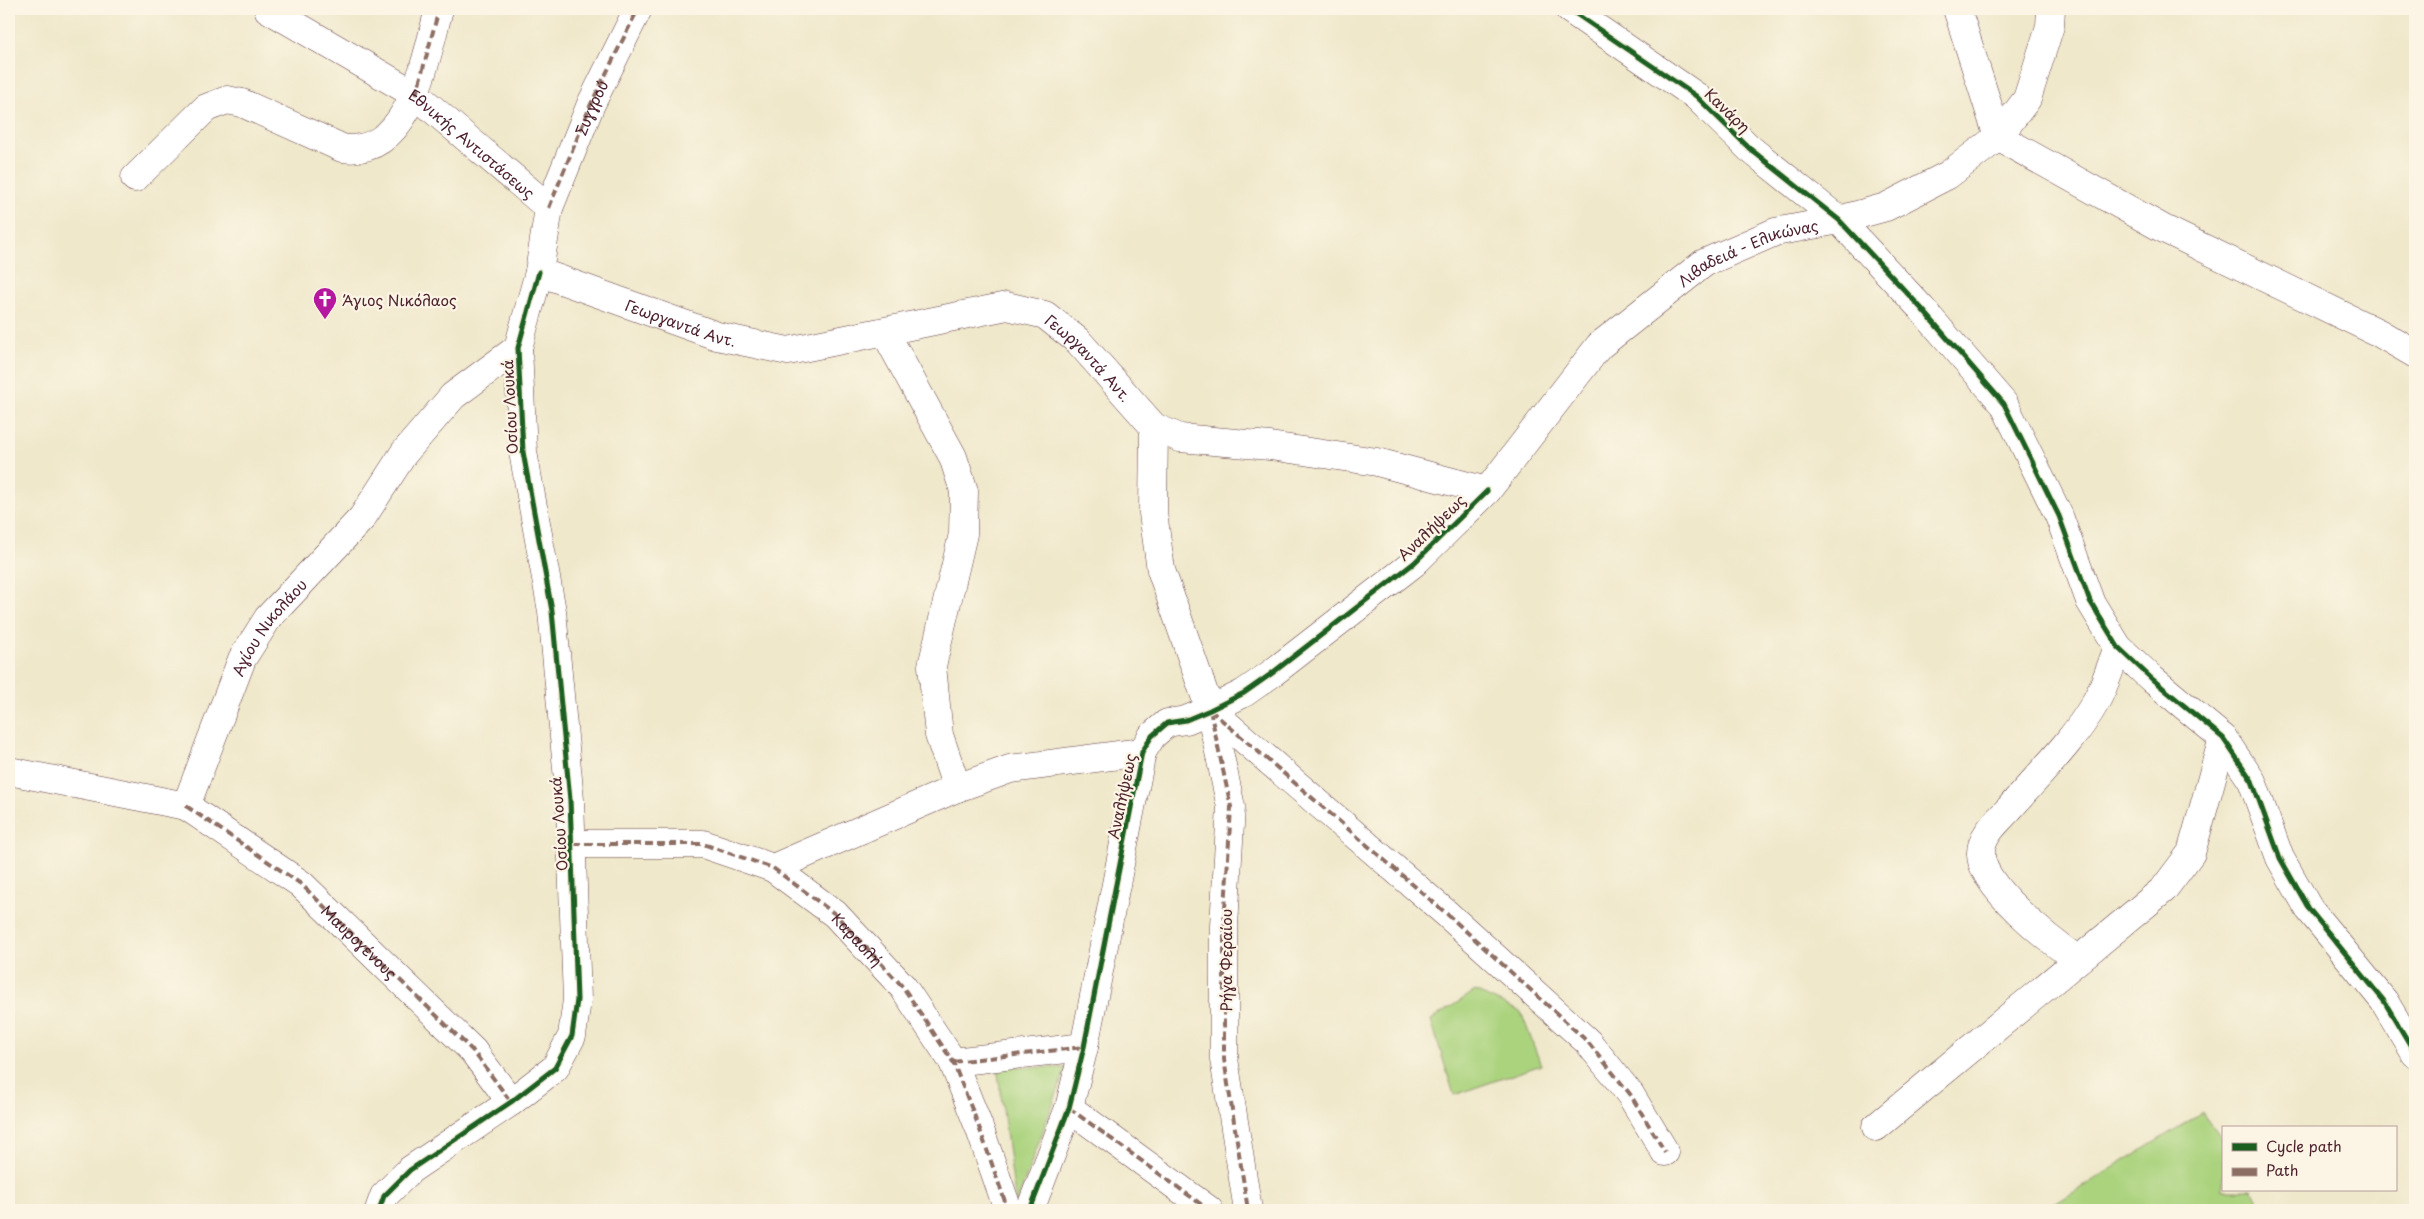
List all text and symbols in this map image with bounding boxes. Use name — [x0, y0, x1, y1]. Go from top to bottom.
street label: Συγγρού — [568, 76, 613, 138]
street label: Εθνικής Αντιστάσεως — [405, 82, 541, 203]
street label: Κανάρη — [1700, 82, 1756, 138]
street label: Λιβαδειά - Ελικώνας — [1672, 213, 1820, 292]
church icon: Άγιος Νικόλαος — [312, 286, 338, 320]
place label: Άγιος Νικόλαος — [342, 288, 457, 311]
street label: Γεωργαντά Αντ. — [622, 293, 738, 351]
street label: Γεωργαντά Αντ. — [1041, 308, 1138, 406]
street label: Οσίου Λουκά — [495, 359, 523, 455]
street label: Αναλήψεως — [1392, 488, 1470, 565]
street label: Αγίου Νικολάου — [225, 573, 311, 679]
street label: Αναλήψεως — [1101, 751, 1141, 841]
street label: Οσίου Λουκά — [543, 776, 573, 872]
street label: Μαυρογένους — [317, 899, 403, 984]
street label: Καραολή — [827, 907, 889, 971]
street label: Ρήγα Φεραίου — [1214, 909, 1237, 1011]
legend — [2222, 1126, 2396, 1192]
text: Cycle path — [2266, 1134, 2342, 1157]
text: Path — [2266, 1158, 2298, 1181]

